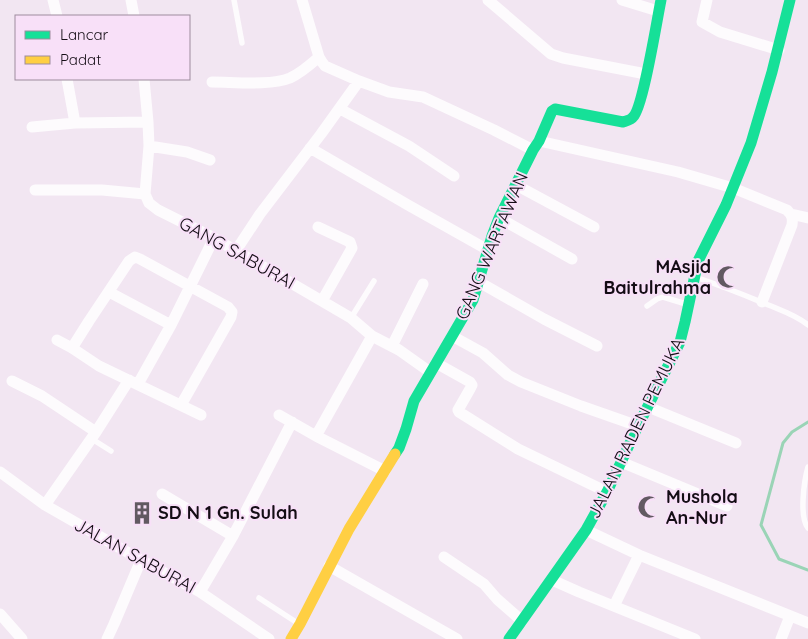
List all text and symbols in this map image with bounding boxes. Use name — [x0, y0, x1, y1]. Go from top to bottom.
legend — [15, 15, 190, 80]
text: Lancar — [60, 25, 109, 44]
text: Padat — [60, 50, 101, 69]
street label: GANG WARTAWAN — [450, 169, 533, 323]
street label: GANG SABURAI — [175, 211, 299, 294]
place label: MAsjid Baitulrahma — [604, 255, 711, 299]
mosque icon: MAsjid Baitulrahma — [715, 264, 741, 290]
street label: JALAN RADEN PEMUKA — [582, 333, 689, 522]
place label: Mushola An-Nur — [666, 485, 738, 529]
mosque icon: Mushola An-Nur — [636, 494, 662, 520]
building icon: SD N 1 Gn. Sulah — [129, 500, 155, 526]
place label: SD N 1 Gn. Sulah — [158, 501, 298, 524]
street label: JALAN SABURAI — [70, 513, 200, 598]

